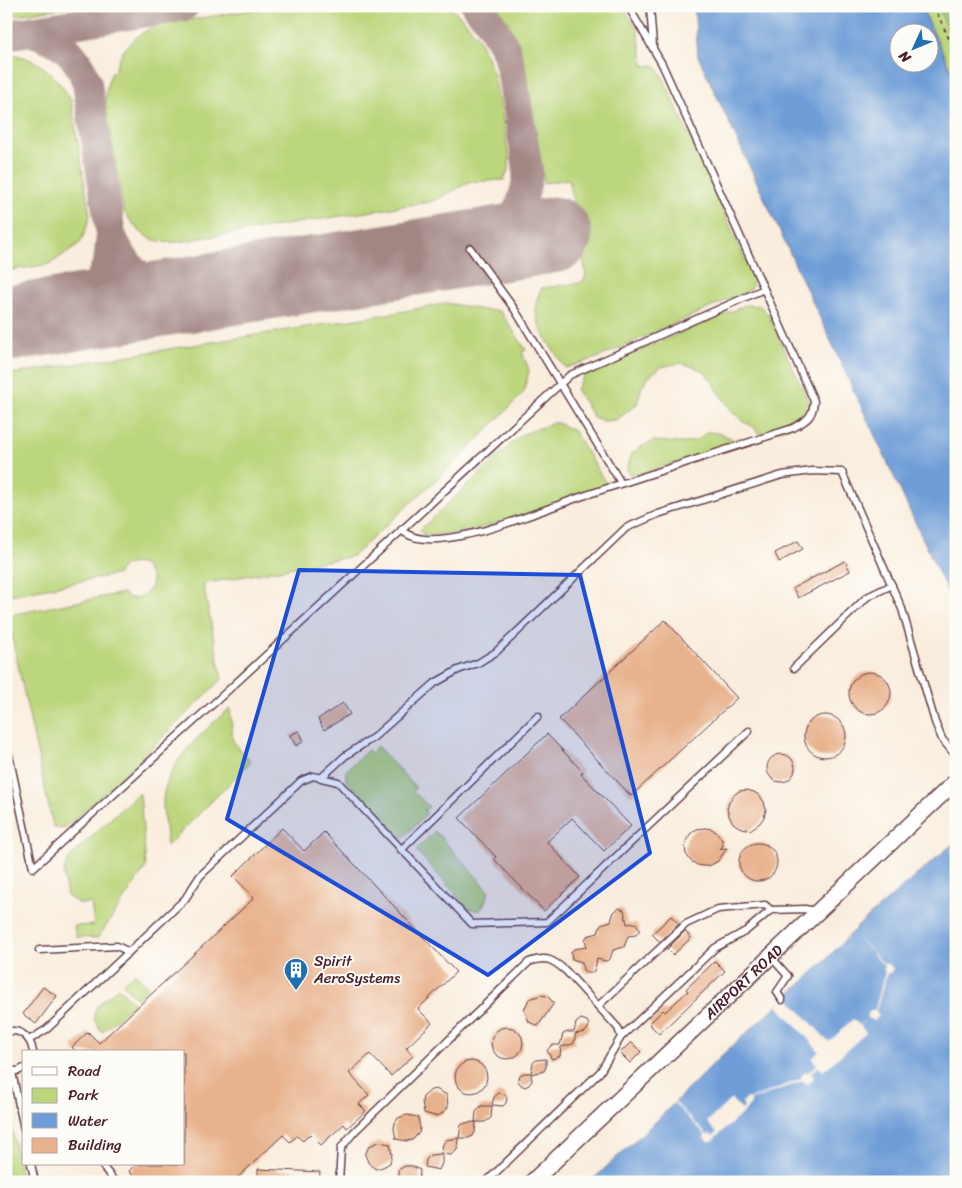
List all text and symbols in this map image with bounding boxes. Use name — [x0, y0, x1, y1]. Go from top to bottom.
north arrow — [890, 22, 940, 72]
text: N — [892, 44, 918, 70]
street label: AIRPORT ROAD — [697, 938, 789, 1027]
place label: Spirit AeroSystems — [313, 948, 401, 991]
building icon: Spirit AeroSystems — [283, 957, 309, 991]
legend — [22, 1050, 185, 1166]
text: Road — [68, 1058, 101, 1084]
text: Park — [68, 1082, 99, 1108]
text: Water — [68, 1108, 108, 1134]
text: Building — [68, 1132, 122, 1158]

